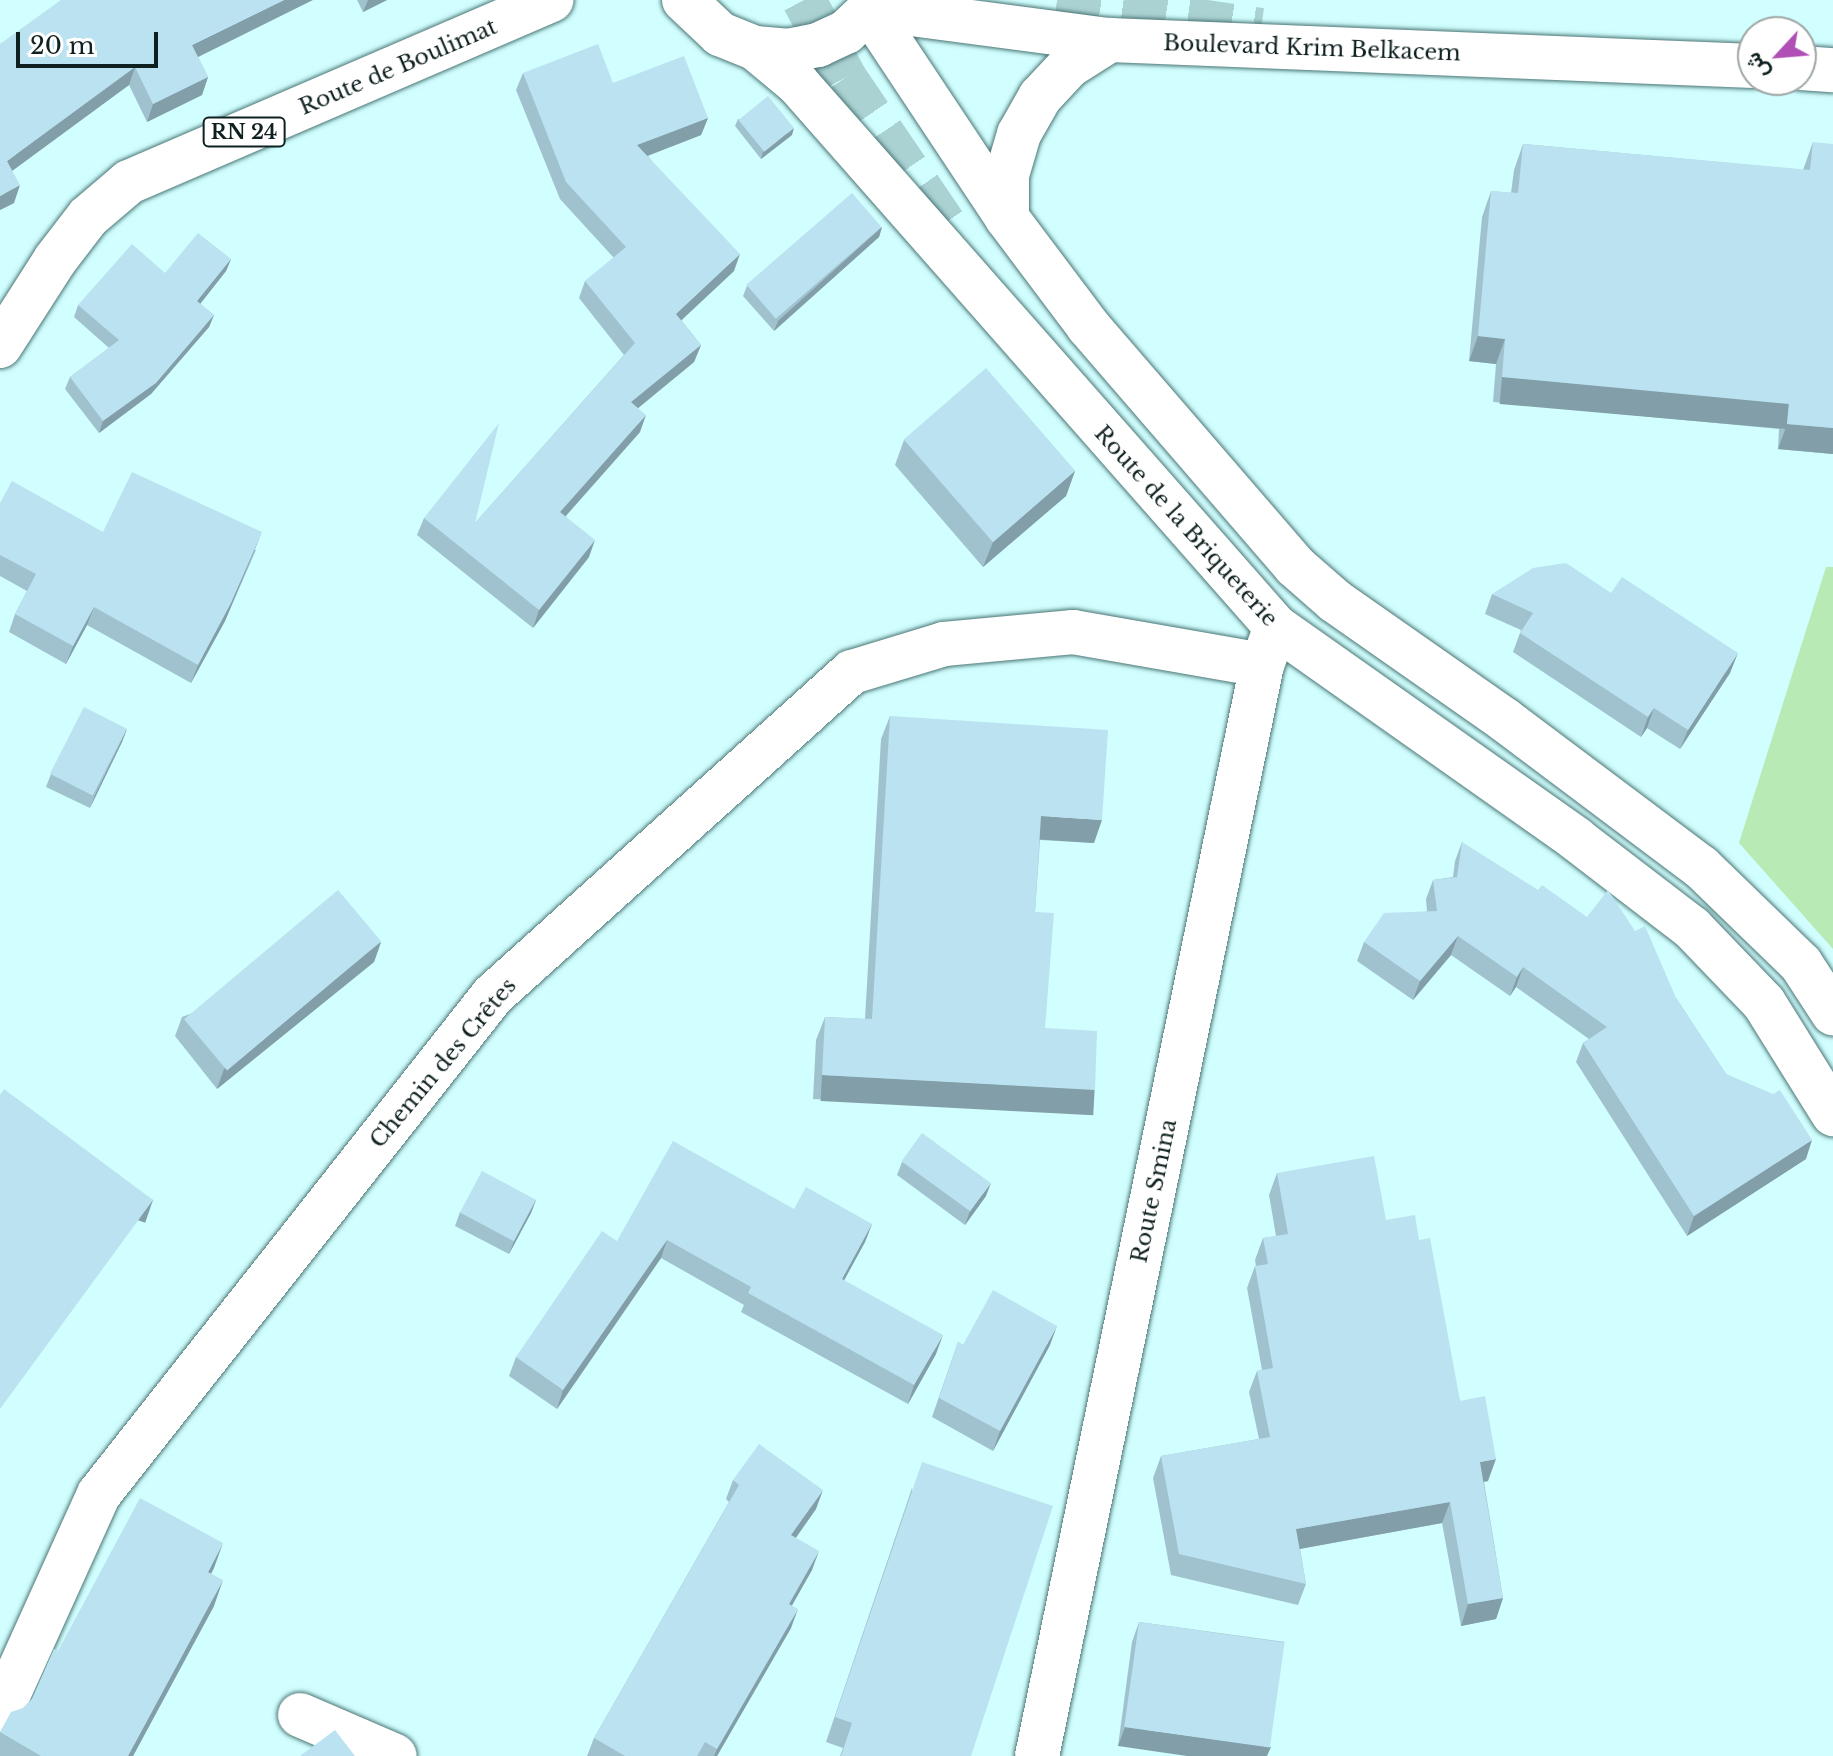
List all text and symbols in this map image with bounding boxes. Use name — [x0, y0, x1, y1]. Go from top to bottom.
street label: Route de Boulimat — [295, 13, 501, 121]
scale bar — [20, 16, 162, 66]
north arrow — [1737, 16, 1817, 96]
street label: Boulevard Krim Belkacem — [1163, 30, 1461, 66]
text: 20 m — [30, 31, 95, 60]
text: ش — [1739, 48, 1775, 84]
road number: RN 24 — [202, 116, 286, 148]
street label: Route de la Briqueterie — [1089, 420, 1283, 632]
street label: Chemin des Crêtes — [364, 973, 522, 1153]
street label: Route Smina — [1126, 1117, 1182, 1265]

